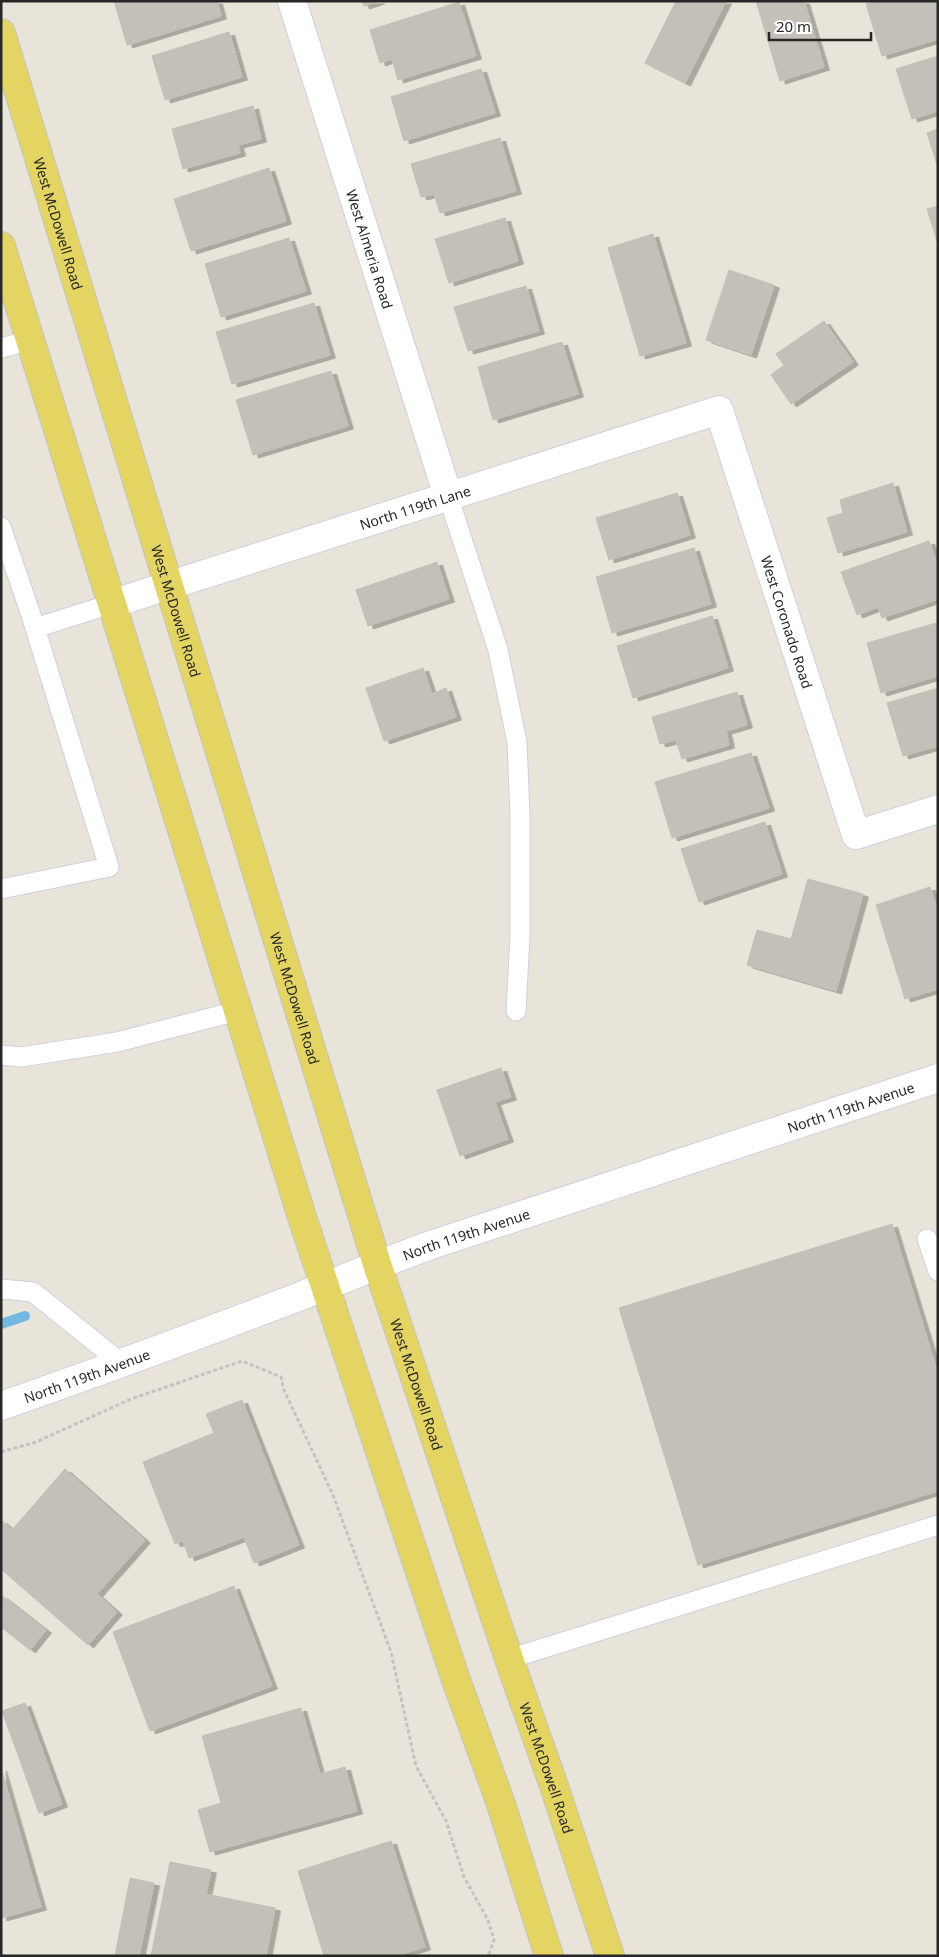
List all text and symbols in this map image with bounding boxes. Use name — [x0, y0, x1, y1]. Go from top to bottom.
scale bar — [769, 10, 872, 42]
text: 20 m — [776, 16, 811, 36]
street label: West McDowell Road — [30, 155, 88, 292]
street label: West Almeria Road — [342, 187, 398, 311]
street label: North 119th Lane — [357, 480, 473, 534]
street label: West McDowell Road — [148, 542, 206, 679]
street label: West Coronado Road — [757, 553, 818, 691]
street label: West McDowell Road — [266, 930, 325, 1067]
street label: North 119th Avenue — [785, 1077, 917, 1137]
street label: North 119th Avenue — [400, 1204, 532, 1264]
street label: West McDowell Road — [386, 1316, 448, 1453]
street label: North 119th Avenue — [21, 1344, 153, 1407]
street label: West McDowell Road — [516, 1700, 578, 1836]

